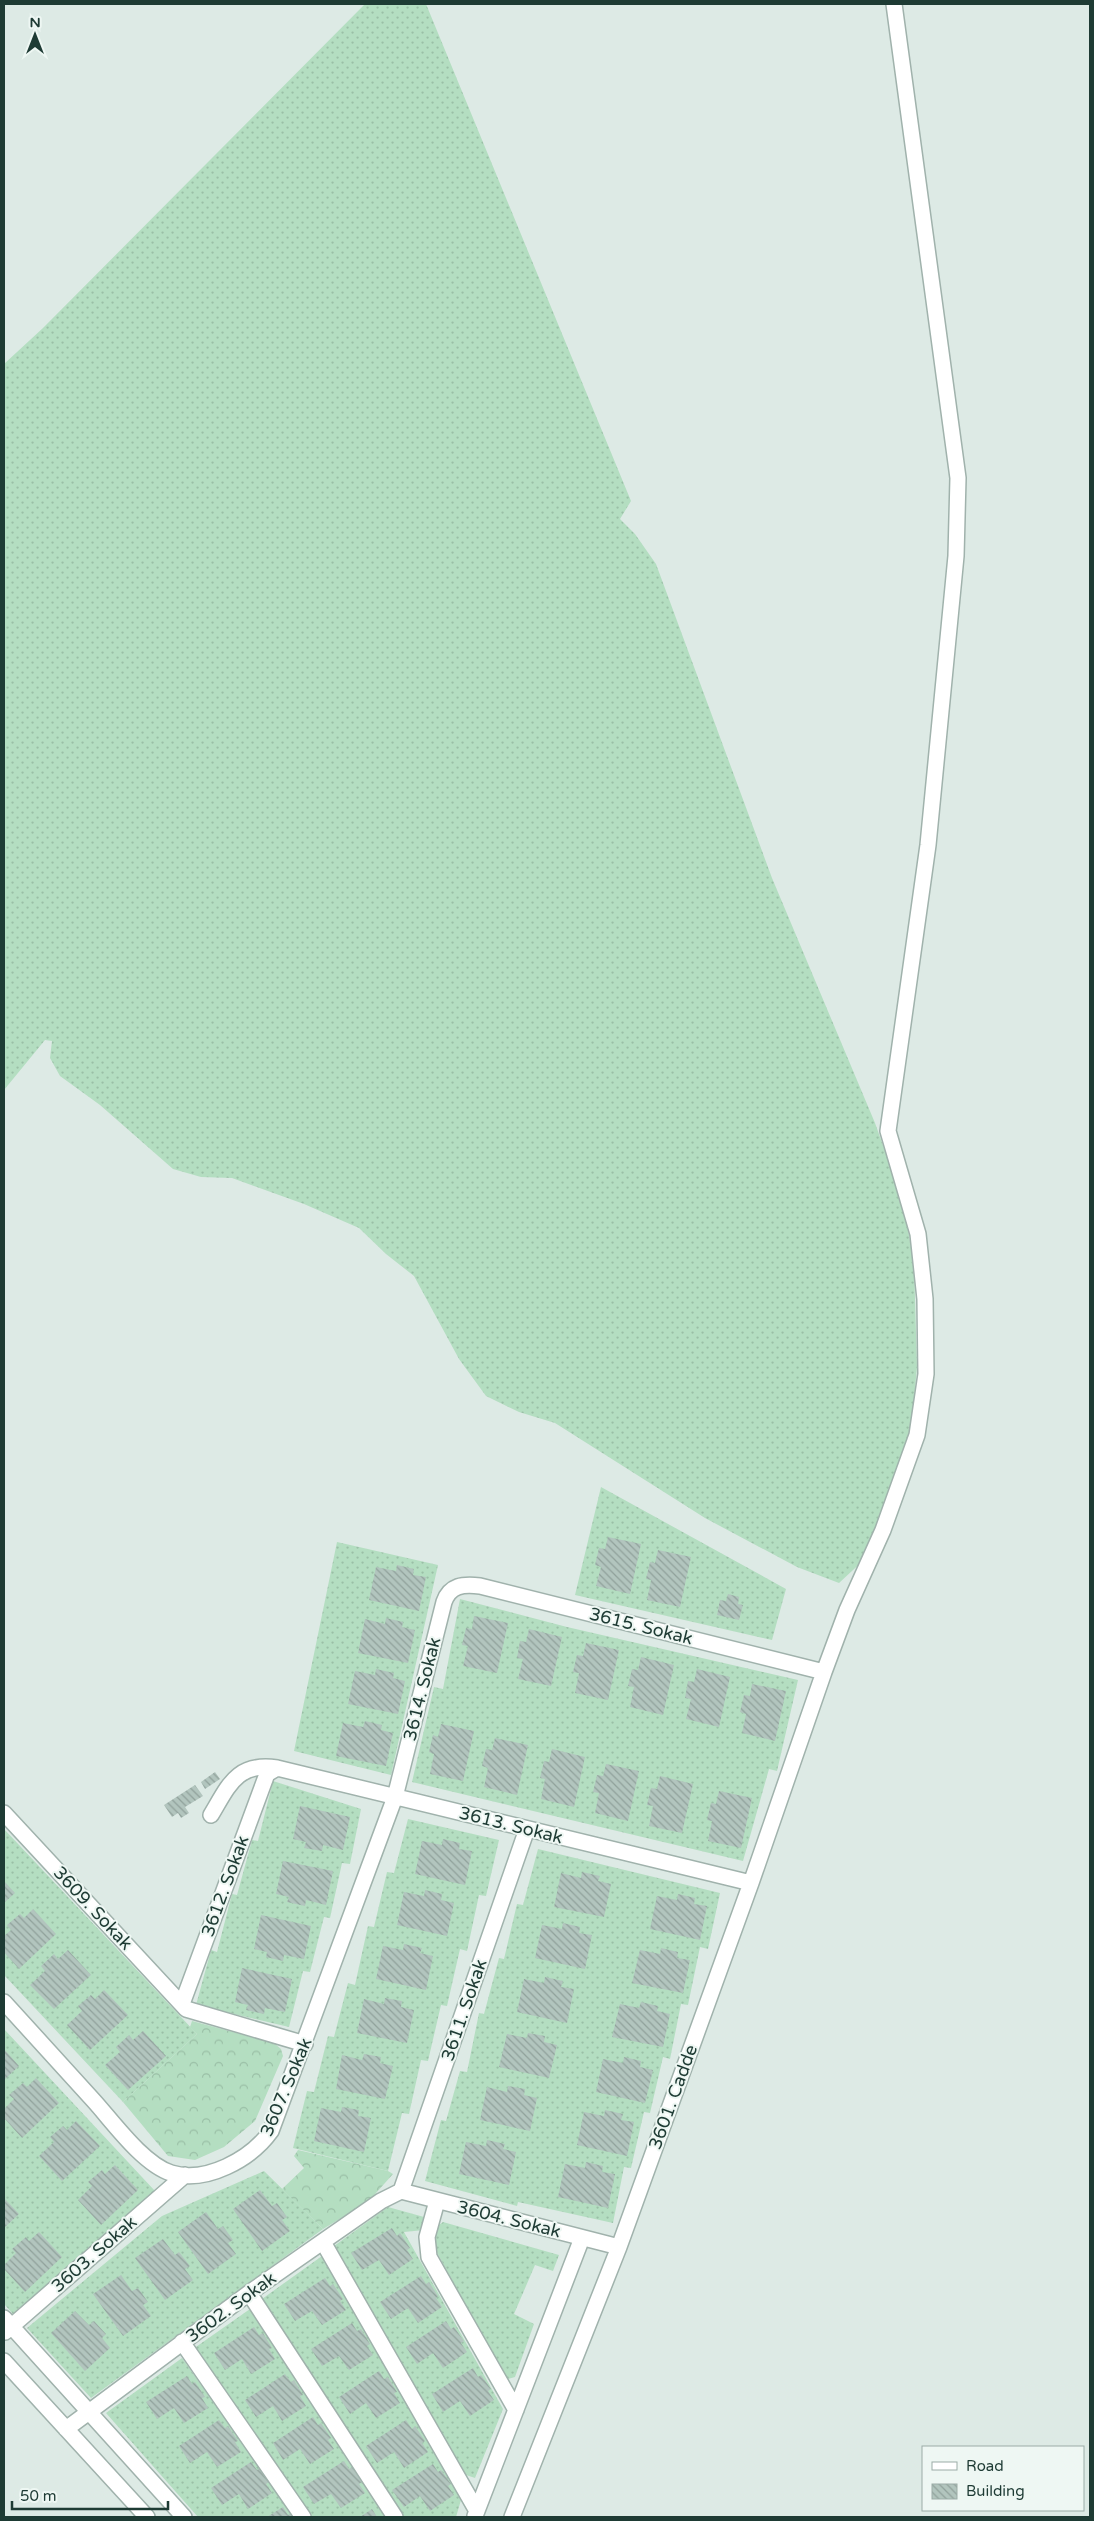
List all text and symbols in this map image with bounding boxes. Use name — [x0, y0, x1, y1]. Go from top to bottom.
north arrow — [10, 10, 60, 60]
text: N — [29, 14, 41, 31]
street label: 3615. Sokak — [587, 1603, 695, 1650]
street label: 3614. Sokak — [398, 1635, 446, 1743]
street label: 3613. Sokak — [457, 1801, 565, 1849]
street label: 3612. Sokak — [197, 1832, 254, 1940]
street label: 3609. Sokak — [49, 1862, 137, 1954]
street label: 3611. Sokak — [436, 1956, 492, 2064]
street label: 3607. Sokak — [255, 2034, 317, 2140]
street label: 3601. Cadde — [644, 2042, 702, 2152]
street label: 3604. Sokak — [455, 2195, 563, 2243]
street label: 3603. Sokak — [47, 2211, 141, 2297]
street label: 3602. Sokak — [182, 2267, 281, 2347]
legend — [922, 2446, 1084, 2511]
text: Road — [966, 2457, 1004, 2475]
scale bar — [12, 2478, 169, 2510]
text: Building — [966, 2482, 1025, 2500]
text: 50 m — [20, 2487, 57, 2505]

